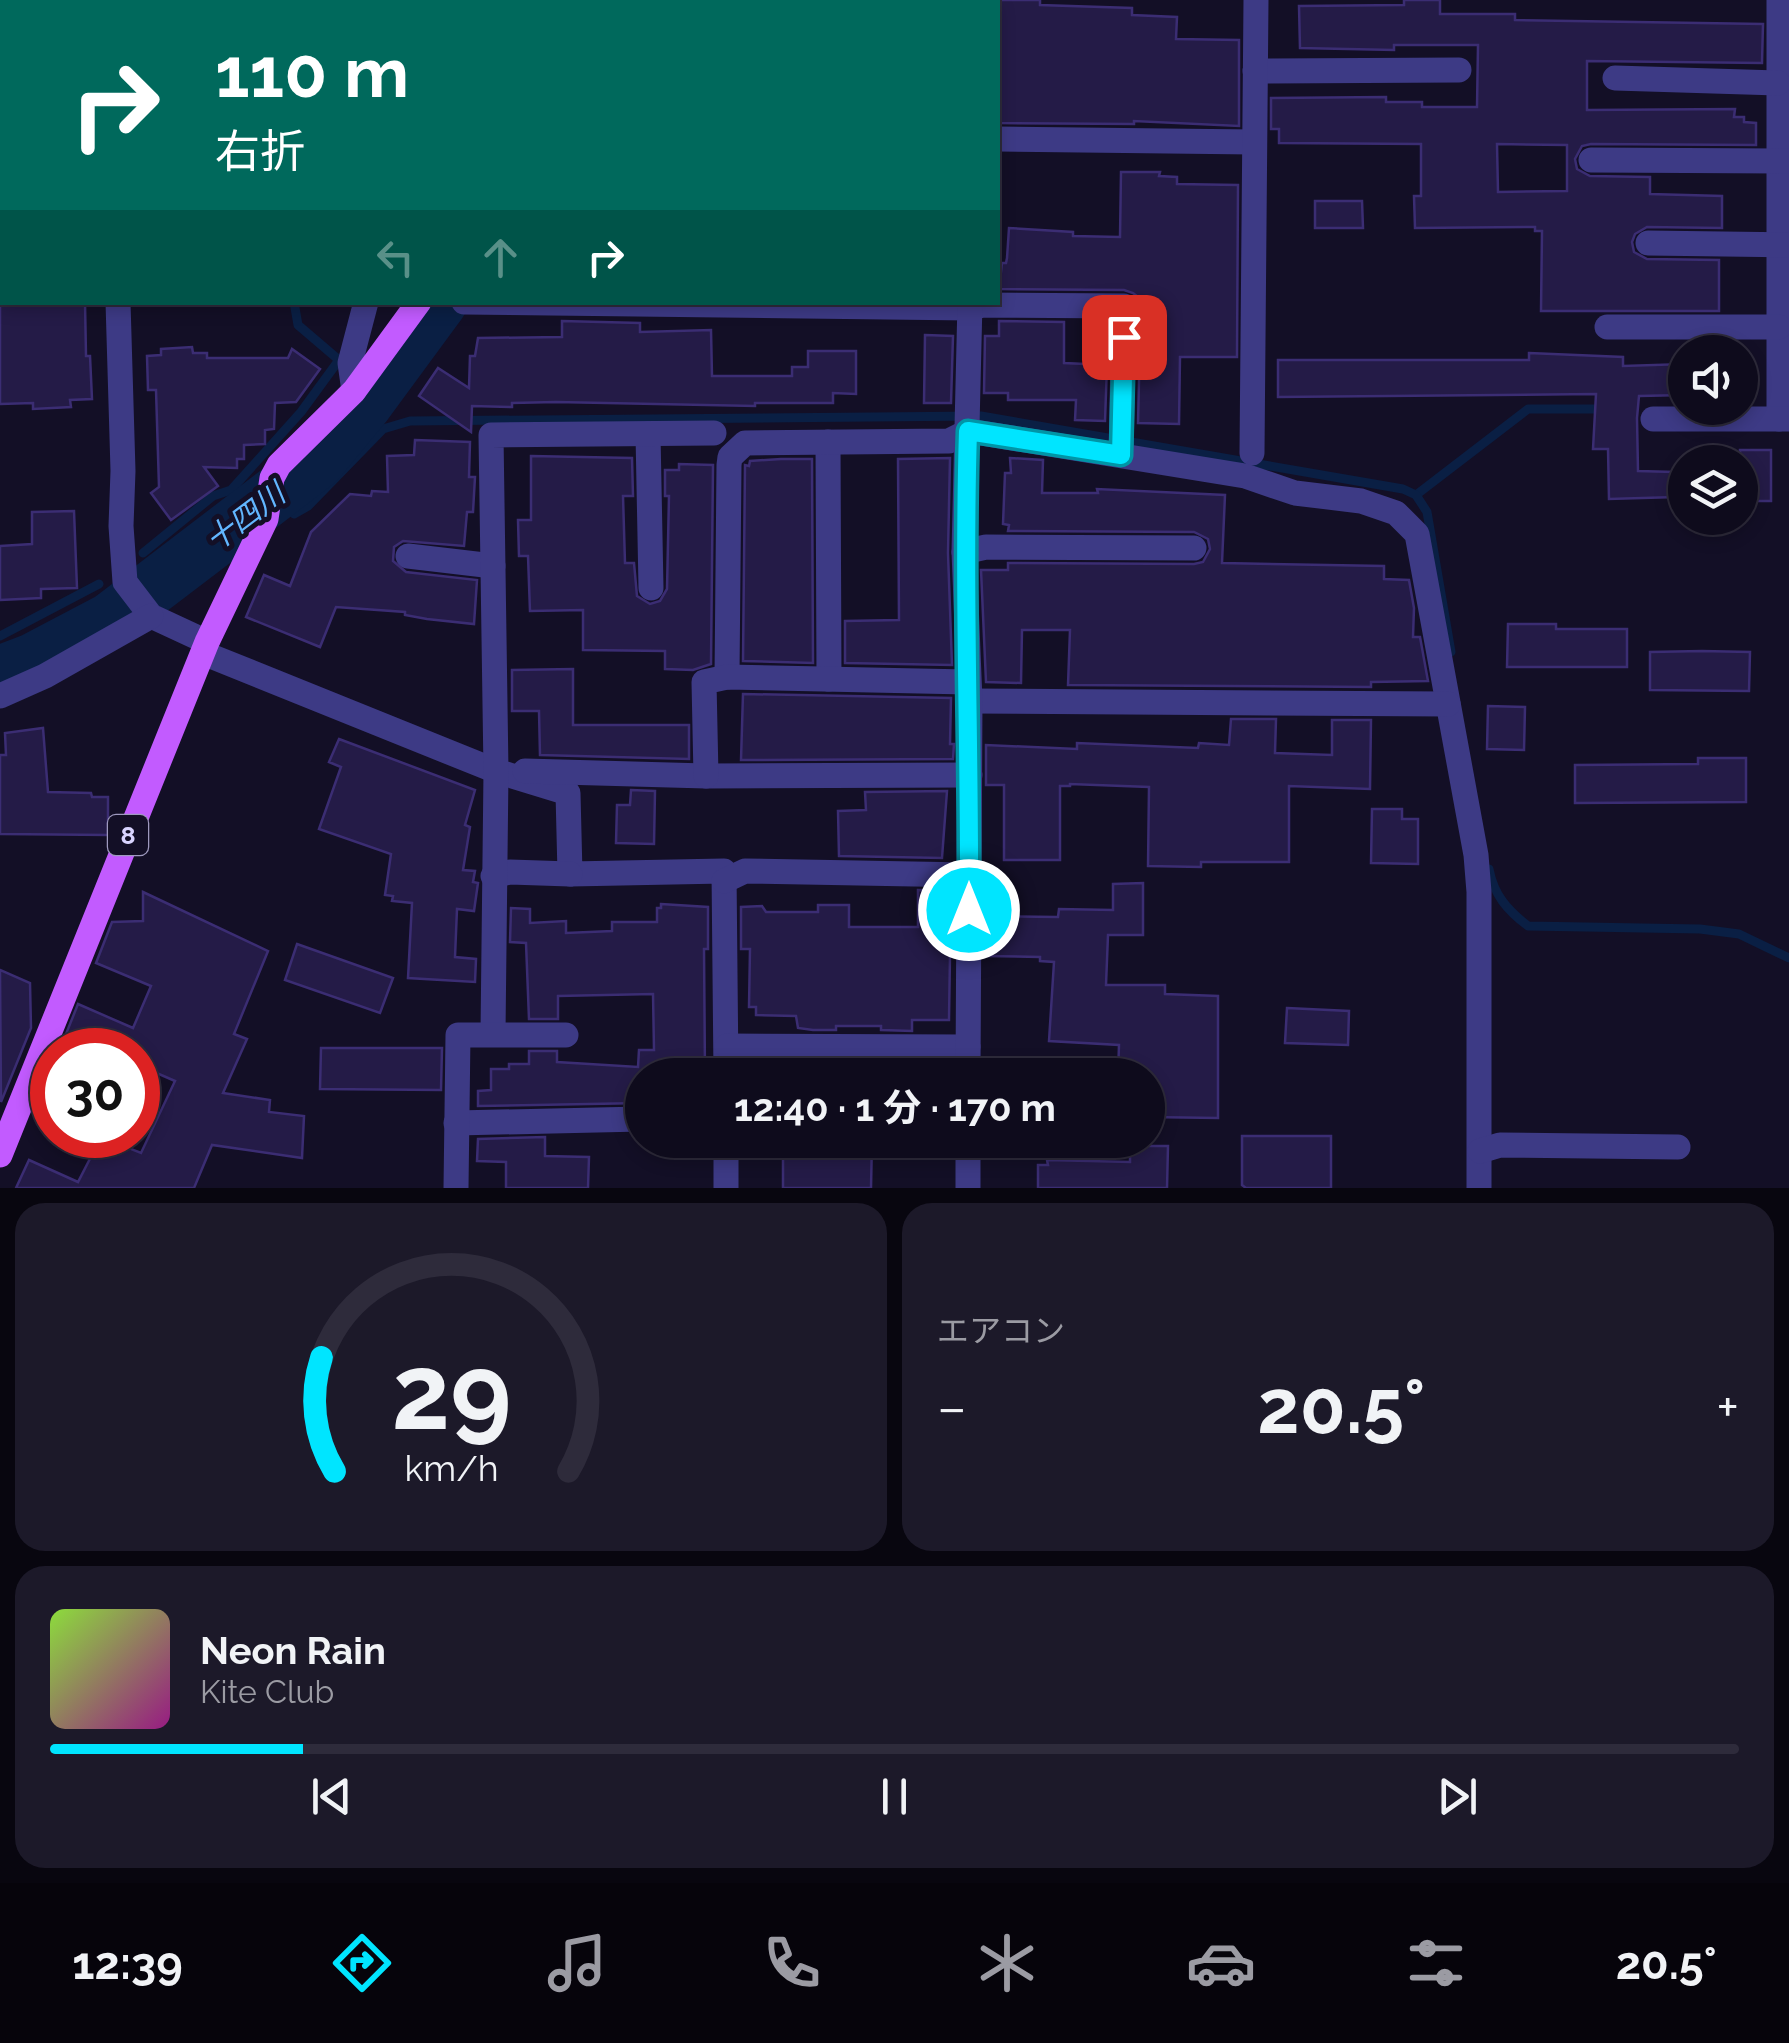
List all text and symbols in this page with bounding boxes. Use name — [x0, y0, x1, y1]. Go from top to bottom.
text: 110 m — [215, 31, 409, 113]
icon: right — [50, 40, 180, 170]
text: 右折 — [215, 125, 305, 178]
icon: left — [368, 230, 423, 285]
icon: ahead — [473, 230, 528, 285]
icon: right — [578, 230, 633, 285]
pin — [1082, 295, 1167, 380]
icon: arrive — [1097, 310, 1152, 365]
map controls — [1668, 335, 1758, 535]
button: sound — [1668, 335, 1758, 425]
button: layers — [1668, 445, 1758, 535]
water label: 十四川 — [199, 474, 294, 558]
road number: 8 — [108, 815, 148, 855]
position arrow — [917, 858, 1021, 962]
speed limit sign: 30 — [30, 1028, 160, 1158]
text: 12:40 · 1 分 · 170 m — [734, 1085, 1056, 1130]
text: エアコン — [937, 1312, 1065, 1349]
text: 29 — [391, 1331, 511, 1453]
text: 20.5° — [1257, 1362, 1425, 1451]
text: − — [937, 1375, 967, 1440]
text: + — [1716, 1375, 1739, 1440]
text: km/h — [404, 1447, 498, 1489]
text: Neon Rain — [200, 1628, 386, 1673]
text: Kite Club — [200, 1673, 334, 1710]
icon: previous — [304, 1769, 359, 1824]
icon: pause — [867, 1769, 922, 1824]
icon: next — [1430, 1769, 1485, 1824]
icon: directions — [327, 1928, 397, 1998]
icon: music — [542, 1928, 612, 1998]
icon: phone — [757, 1928, 827, 1998]
icon: climate — [972, 1928, 1042, 1998]
icon: car — [1186, 1928, 1256, 1998]
icon: filters — [1401, 1928, 1471, 1998]
text: 12:39 — [72, 1937, 183, 1990]
text: 20.5° — [1616, 1937, 1717, 1990]

